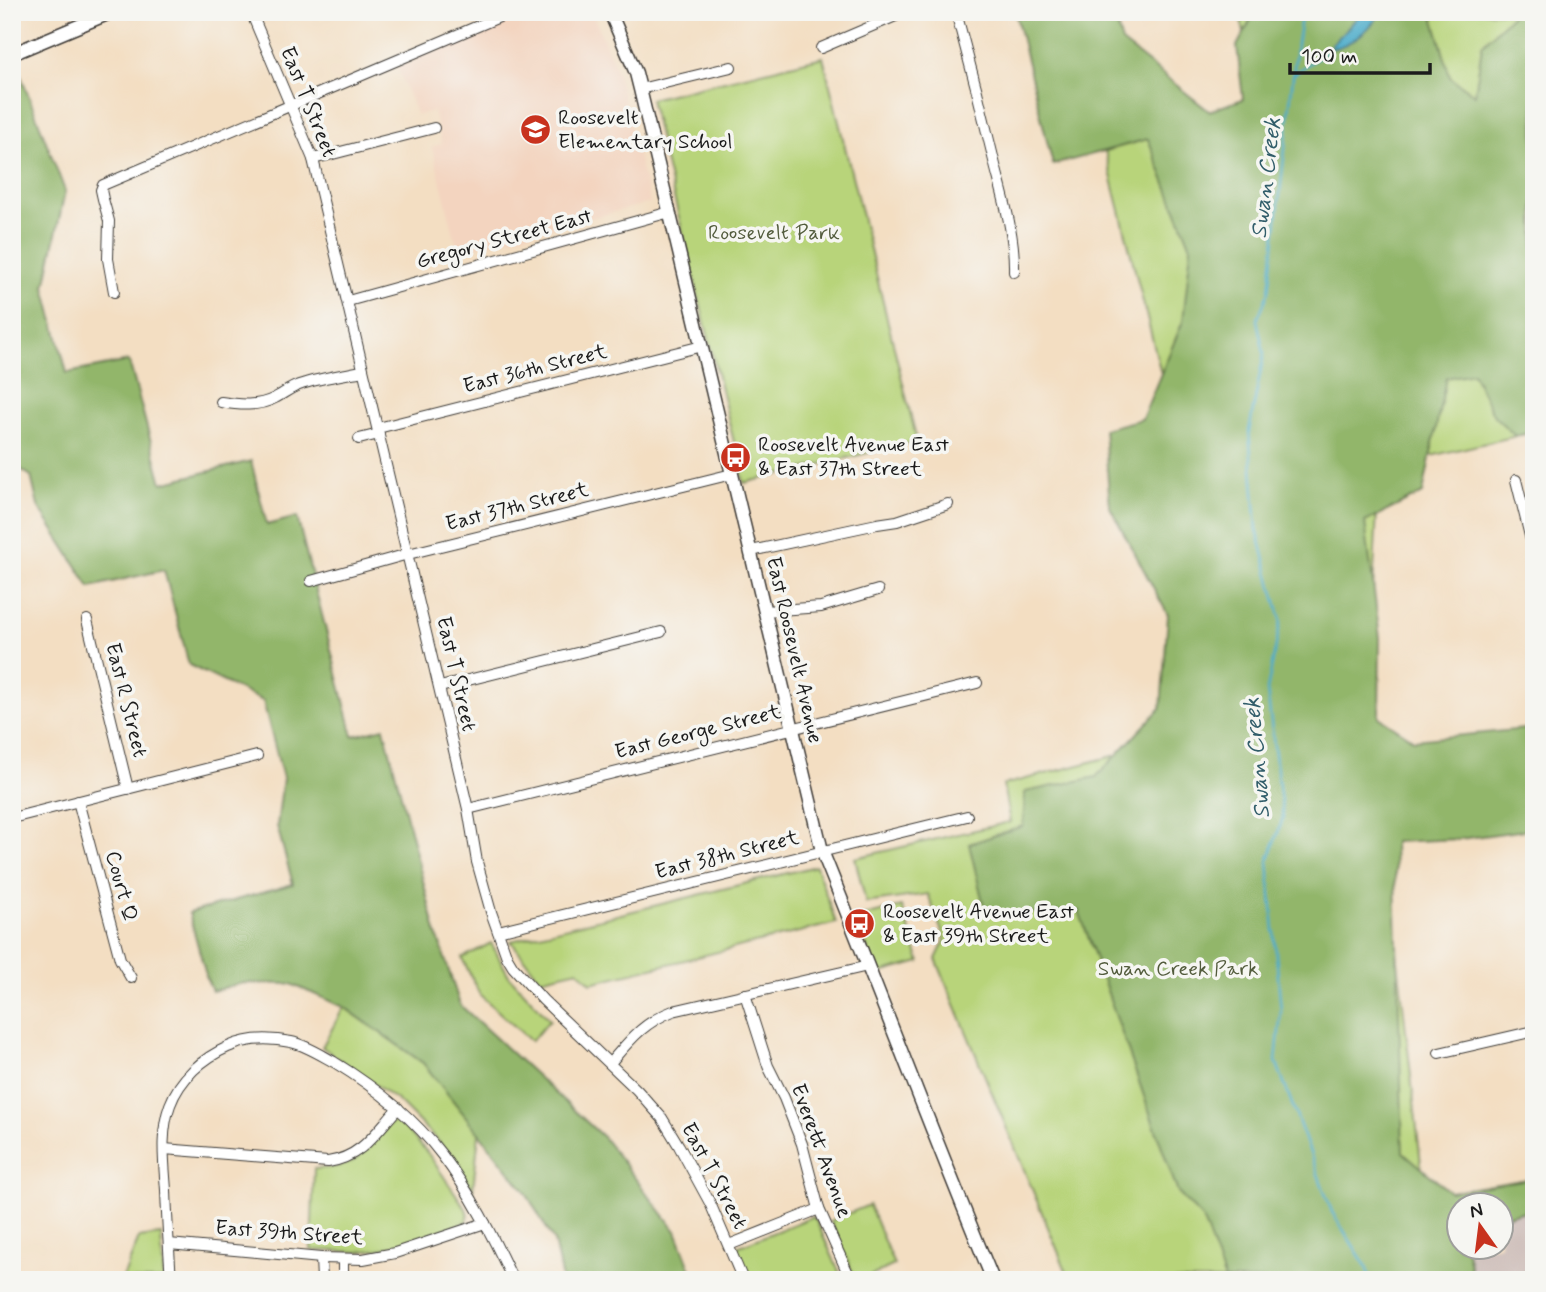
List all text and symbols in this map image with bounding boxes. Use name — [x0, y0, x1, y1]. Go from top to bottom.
scale bar — [1290, 32, 1430, 76]
street label: East T Street — [273, 42, 343, 162]
text: 100 m — [1301, 43, 1357, 71]
place label: Roosevelt Elementary School — [558, 104, 733, 156]
school or university icon: Roosevelt Elementary School — [518, 113, 552, 147]
water label: Swan Creek — [1245, 116, 1289, 240]
street label: Gregory Street East — [413, 202, 596, 277]
park label: Roosevelt Park — [708, 219, 840, 247]
street label: East 36th Street — [460, 337, 610, 400]
place label: Roosevelt Avenue East & East 37th Street — [758, 431, 949, 483]
bus stop icon: Roosevelt Avenue East & East 37th Street — [718, 440, 752, 474]
street label: East 37th Street — [443, 476, 592, 538]
street label: East Roosevelt Avenue — [759, 554, 829, 746]
street label: East T Street — [429, 614, 483, 734]
street label: East R Street — [98, 640, 154, 760]
water label: Swan Creek — [1238, 696, 1278, 820]
street label: East George Street — [612, 698, 785, 767]
street label: East 38th Street — [652, 823, 802, 886]
street label: Court Q — [98, 848, 144, 924]
place label: Roosevelt Avenue East & East 39th Street — [883, 898, 1074, 950]
bus stop icon: Roosevelt Avenue East & East 39th Street — [843, 907, 877, 941]
park label: Swan Creek Park — [1098, 955, 1258, 983]
street label: Everett Avenue — [784, 1080, 858, 1222]
street label: East T Street — [674, 1118, 754, 1234]
north arrow — [1444, 1190, 1514, 1260]
text: N — [1467, 1197, 1485, 1225]
street label: East 39th Street — [214, 1214, 365, 1252]

